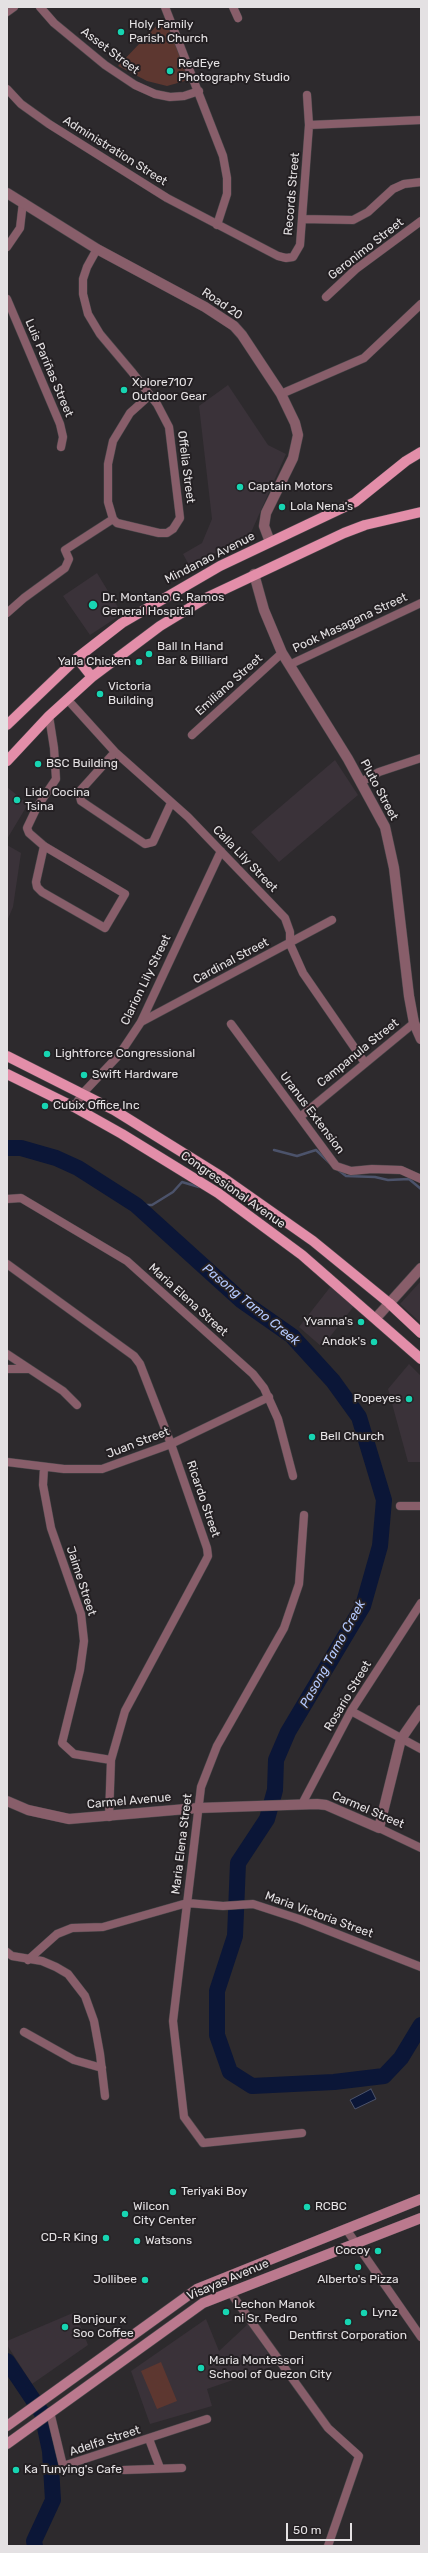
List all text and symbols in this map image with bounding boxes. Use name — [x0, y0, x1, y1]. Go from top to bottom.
place label: Holy Family Parish Church — [129, 18, 208, 46]
street label: Asset Street — [78, 24, 142, 78]
marker: Holy Family Parish Church — [116, 27, 126, 37]
place label: RedEye Photography Studio — [178, 57, 290, 85]
marker: RedEye Photography Studio — [165, 66, 175, 76]
street label: Administration Street — [60, 113, 170, 189]
street label: Records Street — [281, 152, 303, 236]
street label: Geronimo Street — [325, 215, 407, 283]
street label: Road 20 — [199, 285, 245, 323]
street label: Luis Pariñas Street — [22, 317, 76, 419]
place label: Xplore7107 Outdoor Gear — [132, 376, 207, 404]
marker: Xplore7107 Outdoor Gear — [119, 385, 129, 395]
street label: Offelia Street — [174, 430, 198, 504]
place label: Captain Motors — [248, 480, 333, 494]
marker: Captain Motors — [235, 482, 245, 492]
place label: Lola Nena's — [290, 500, 353, 514]
marker: Lola Nena's — [277, 502, 287, 512]
street label: Mindanao Avenue — [163, 529, 257, 587]
street label: Pook Masagana Street — [290, 590, 410, 656]
place label: Dr. Montano G. Ramos General Hospital — [102, 591, 224, 619]
marker: Dr. Montano G. Ramos General Hospital — [87, 599, 99, 611]
place label: Ball In Hand Bar & Billiard — [157, 640, 228, 668]
marker: Ball In Hand Bar & Billiard — [144, 649, 154, 659]
street label: Emiliano Street — [193, 651, 265, 719]
place label: Yalla Chicken — [58, 655, 131, 669]
marker: Yalla Chicken — [134, 657, 144, 667]
place label: Victoria Building — [108, 680, 154, 708]
marker: Victoria Building — [95, 689, 105, 699]
place label: BSC Building — [46, 757, 118, 771]
street label: Pluto Street — [357, 757, 401, 823]
marker: BSC Building — [33, 759, 43, 769]
place label: Lido Cocina Tsina — [25, 786, 90, 814]
marker: Lido Cocina Tsina — [12, 795, 22, 805]
street label: Calla Lily Street — [210, 823, 280, 895]
street label: Clarion Lily Street — [118, 932, 174, 1028]
street label: Cardinal Street — [191, 935, 271, 987]
street label: Campanula Street — [314, 1016, 402, 1090]
place label: Lightforce Congressional — [55, 1047, 195, 1061]
marker: Lightforce Congressional — [42, 1049, 52, 1059]
place label: Swift Hardware — [92, 1068, 178, 1082]
street label: Uranus Extension — [277, 1069, 347, 1157]
marker: Swift Hardware — [79, 1070, 89, 1080]
place label: Cubix Office Inc — [53, 1099, 140, 1113]
marker: Cubix Office Inc — [40, 1101, 50, 1111]
street label: Congressional Avenue — [178, 1148, 288, 1232]
street label: Maria Elena Street — [145, 1261, 231, 1339]
water label: Pasong Tamo Creek — [199, 1261, 303, 1349]
place label: Yvanna's — [303, 1315, 353, 1329]
marker: Yvanna's — [356, 1317, 366, 1327]
place label: Andok's — [322, 1335, 366, 1349]
marker: Andok's — [369, 1337, 379, 1347]
place label: Popeyes — [354, 1392, 401, 1406]
marker: Popeyes — [404, 1394, 414, 1404]
street label: Juan Street — [104, 1424, 172, 1462]
place label: Bell Church — [320, 1430, 384, 1444]
marker: Bell Church — [307, 1432, 317, 1442]
street label: Ricardo Street — [183, 1459, 223, 1539]
street label: Jaime Street — [63, 1544, 99, 1618]
water label: Pasong Tamo Creek — [297, 1597, 369, 1711]
street label: Rosario Street — [321, 1658, 375, 1734]
street label: Carmel Street — [330, 1788, 406, 1832]
street label: Carmel Avenue — [86, 1790, 172, 1812]
street label: Maria Elena Street — [169, 1793, 195, 1895]
street label: Maria Victoria Street — [263, 1889, 375, 1941]
place label: Teriyaki Boy — [181, 2185, 247, 2199]
marker: Teriyaki Boy — [168, 2187, 178, 2197]
place label: Wilcon City Center — [133, 2200, 196, 2228]
place label: RCBC — [315, 2200, 347, 2214]
marker: RCBC — [302, 2202, 312, 2212]
marker: Wilcon City Center — [120, 2209, 130, 2219]
place label: CD-R King — [41, 2231, 98, 2245]
marker: CD-R King — [101, 2233, 111, 2243]
place label: Watsons — [145, 2234, 192, 2248]
marker: Watsons — [132, 2236, 142, 2246]
place label: Cocoy — [335, 2244, 370, 2258]
marker: Cocoy — [373, 2246, 383, 2256]
street label: Visayas Avenue — [185, 2256, 271, 2304]
marker: Alberto's Pizza — [353, 2262, 363, 2272]
place label: Jollibee — [93, 2273, 137, 2287]
place label: Alberto's Pizza — [317, 2273, 399, 2287]
marker: Jollibee — [140, 2275, 150, 2285]
place label: Lechon Manok ni Sr. Pedro — [234, 2298, 315, 2326]
place label: Lynz — [372, 2306, 398, 2320]
marker: Lechon Manok ni Sr. Pedro — [221, 2307, 231, 2317]
marker: Lynz — [359, 2308, 369, 2318]
place label: Bonjour x Soo Coffee — [73, 2313, 134, 2341]
marker: Dentfirst Corporation — [343, 2317, 353, 2327]
marker: Bonjour x Soo Coffee — [60, 2322, 70, 2332]
place label: Dentfirst Corporation — [289, 2329, 407, 2343]
place label: Maria Montessori School of Quezon City — [209, 2354, 332, 2382]
marker: Maria Montessori School of Quezon City — [196, 2363, 206, 2373]
street label: Adelfa Street — [68, 2423, 142, 2459]
place label: Ka Tunying's Cafe — [24, 2463, 122, 2477]
marker: Ka Tunying's Cafe — [11, 2465, 21, 2475]
scale bar — [288, 2515, 354, 2541]
text: 50 m — [293, 2523, 321, 2537]

